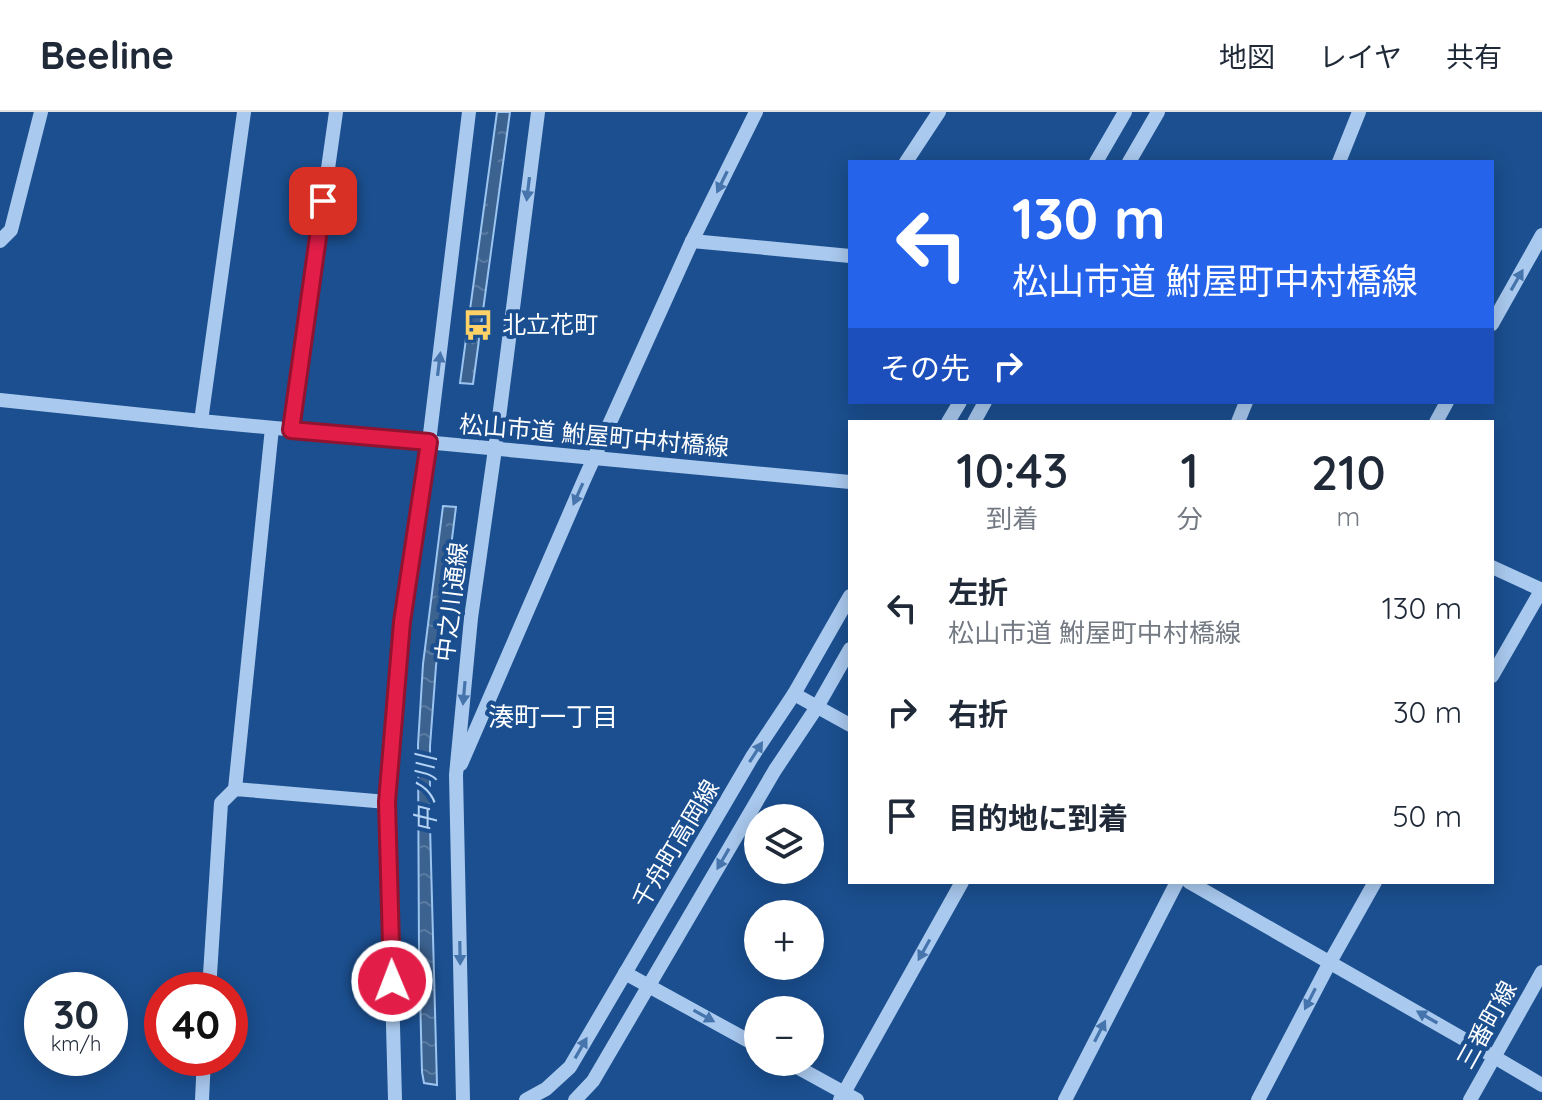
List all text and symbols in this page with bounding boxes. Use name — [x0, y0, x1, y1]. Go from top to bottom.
text: Beeline — [40, 31, 174, 79]
text: 地図 — [1219, 39, 1275, 74]
text: レイヤ — [1319, 39, 1402, 74]
text: 共有 — [1446, 39, 1502, 74]
pin — [289, 167, 357, 235]
one-way arrow — [715, 170, 729, 193]
one-way arrow — [521, 177, 534, 202]
icon: arrive — [301, 179, 345, 223]
text: 130 m — [1012, 183, 1166, 253]
icon: left — [880, 192, 984, 296]
text: 松山市道 鮒屋町中村橋線 — [1012, 258, 1418, 303]
one-way arrow — [1510, 268, 1524, 291]
bus stop icon: 北立花町 — [461, 308, 495, 342]
place label: 北立花町 — [502, 309, 598, 339]
icon: right — [986, 344, 1030, 388]
text: その先 — [880, 349, 970, 387]
one-way arrow — [432, 351, 445, 376]
street label: 松山市道 鮒屋町中村橋線 — [458, 408, 730, 462]
text: 10:43 — [956, 440, 1068, 500]
text: 1 — [1181, 440, 1199, 500]
text: 210 — [1311, 442, 1386, 502]
one-way arrow — [572, 483, 585, 506]
text: m — [1337, 500, 1360, 533]
text: 到着 — [986, 502, 1038, 535]
text: 分 — [1177, 502, 1203, 535]
street label: 中之川通線 — [429, 540, 473, 663]
text: 左折 — [948, 573, 1008, 611]
icon: left — [880, 586, 924, 630]
text: 130 m — [1382, 589, 1462, 627]
text: 松山市道 鮒屋町中村橋線 — [948, 616, 1241, 649]
one-way arrow — [457, 681, 470, 706]
icon: right — [880, 690, 924, 734]
text: 30 m — [1393, 693, 1462, 731]
text: 右折 — [948, 695, 1008, 733]
district label: 湊町一丁目 — [488, 700, 618, 733]
one-way arrow — [749, 741, 764, 762]
water label: 中ノ川 — [409, 752, 442, 833]
street label: 千舟町高岡線 — [625, 774, 725, 913]
icon: arrive — [880, 794, 924, 838]
text: 50 m — [1392, 797, 1462, 835]
text: 目的地に到着 — [948, 799, 1128, 837]
map controls — [744, 804, 824, 1076]
button: layers — [744, 804, 824, 884]
one-way arrow — [716, 848, 730, 870]
button: + — [744, 900, 824, 980]
position arrow — [350, 939, 434, 1023]
one-way arrow — [918, 939, 932, 961]
one-way arrow — [454, 941, 466, 966]
speed limit sign: 40 — [144, 972, 248, 1076]
street label: 三番町線 — [1450, 975, 1523, 1074]
one-way arrow — [1304, 988, 1317, 1011]
text: 30 — [53, 989, 99, 1039]
button: − — [744, 996, 824, 1076]
one-way arrow — [692, 1009, 715, 1023]
one-way arrow — [1415, 1010, 1438, 1024]
one-way arrow — [1094, 1019, 1107, 1042]
text: km/h — [51, 1031, 101, 1056]
one-way arrow — [574, 1037, 588, 1059]

